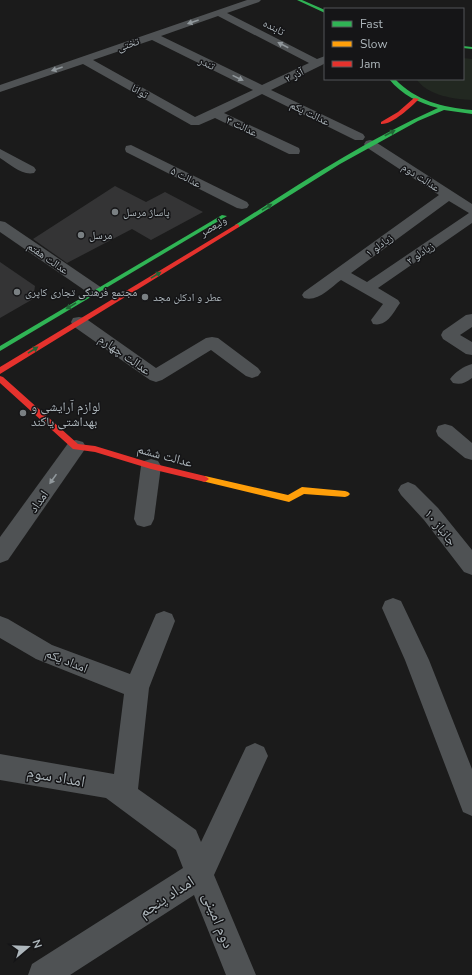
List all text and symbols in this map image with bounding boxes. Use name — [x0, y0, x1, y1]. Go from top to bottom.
legend — [324, 8, 464, 80]
street label: تابنده — [260, 16, 288, 40]
text: Fast — [360, 16, 383, 32]
one-way arrow — [187, 19, 199, 25]
street label: تختی — [115, 33, 142, 55]
text: Slow — [360, 36, 388, 52]
one-way arrow — [277, 42, 289, 49]
street label: تندر — [195, 53, 218, 74]
text: Jam — [359, 56, 381, 72]
street label: ۲ آذر — [282, 64, 306, 86]
one-way arrow — [51, 66, 63, 72]
one-way arrow — [232, 75, 244, 81]
street label: توانا — [129, 81, 152, 103]
street label: عدالت یکم — [288, 97, 332, 130]
street label: عدالت ۳ — [224, 113, 260, 140]
one-way arrow — [384, 130, 396, 136]
street label: عدالت دوم — [399, 160, 443, 196]
street label: عدالت ۵ — [168, 163, 204, 192]
one-way arrow — [262, 203, 272, 211]
place label: پاساژ مرسل — [123, 205, 170, 220]
marker: پاساژ مرسل — [110, 207, 120, 217]
street label: ولیعصر — [196, 213, 230, 241]
place label: مرسل — [89, 228, 112, 243]
marker: مرسل — [76, 230, 86, 240]
street label: زیادلو ۱ — [362, 230, 396, 260]
street label: عدالت هفتم — [24, 239, 72, 278]
street label: زیادلو ۲ — [403, 239, 437, 268]
one-way arrow — [151, 271, 161, 279]
place label: مجتمع فرهنگی تجاری کاپری — [25, 285, 137, 300]
marker: مجتمع فرهنگی تجاری کاپری — [12, 287, 22, 297]
place label: عطر و ادکلن مجد — [153, 290, 222, 305]
marker: عطر و ادکلن مجد — [140, 292, 150, 302]
one-way arrow — [65, 303, 77, 310]
street label: عدالت چهارم — [95, 330, 155, 380]
one-way arrow — [27, 347, 39, 354]
place label: لوازم آرایشی و بهداشتی یاکند — [31, 398, 100, 431]
marker: لوازم آرایشی و بهداشتی یاکند — [18, 408, 28, 418]
street label: عدالت ششم — [135, 440, 195, 472]
one-way arrow — [49, 473, 57, 484]
street label: امداد — [25, 487, 53, 516]
street label: ۱۰ جانباز — [420, 506, 461, 550]
street label: امداد یکم — [43, 644, 91, 678]
street label: امداد سوم — [25, 761, 87, 793]
street label: امداد پنجم — [134, 871, 199, 923]
street label: دوم امینی — [197, 889, 239, 952]
north arrow — [8, 927, 48, 967]
text: N — [29, 938, 45, 950]

